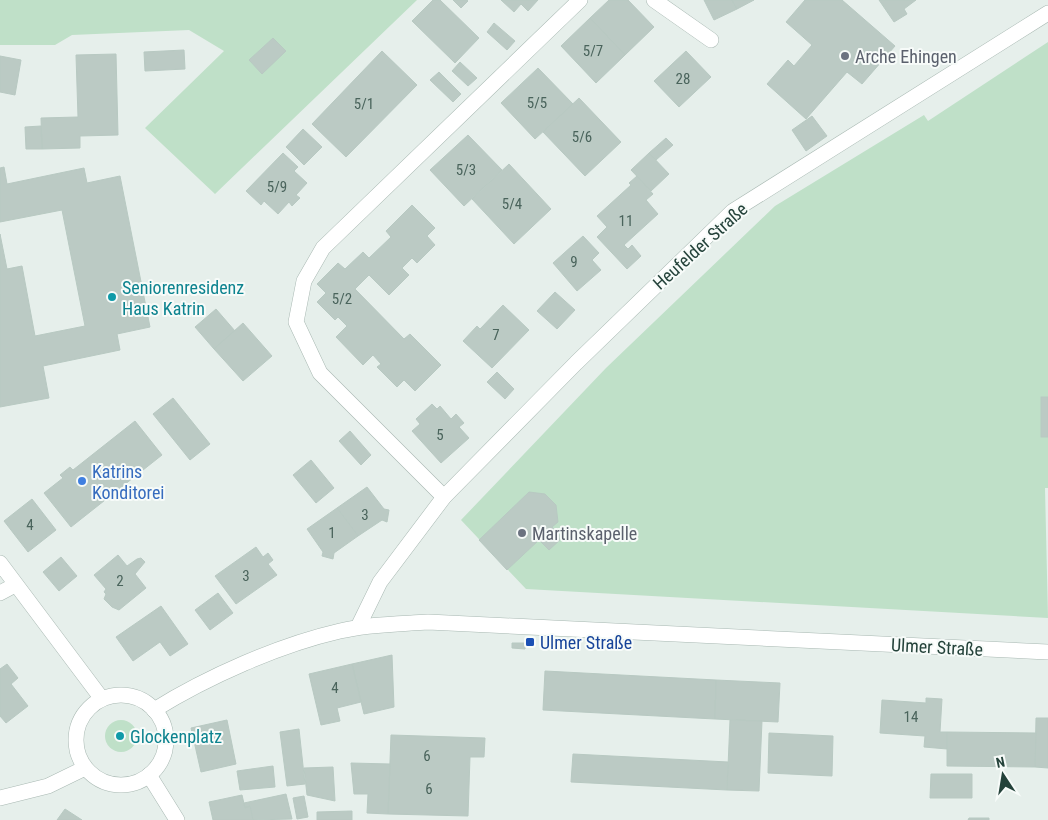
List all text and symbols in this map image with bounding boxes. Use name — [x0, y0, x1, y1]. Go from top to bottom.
house number: 5/7 — [583, 42, 603, 60]
place label: Arche Ehingen — [855, 46, 957, 67]
marker: Arche Ehingen — [839, 50, 851, 62]
house number: 28 — [676, 70, 690, 88]
house number: 5/5 — [527, 94, 547, 112]
house number: 5/1 — [354, 95, 374, 113]
house number: 5/6 — [572, 128, 592, 146]
house number: 5/3 — [456, 161, 476, 179]
house number: 5/9 — [267, 178, 287, 196]
house number: 5/4 — [502, 195, 522, 213]
street label: Heufelder Straße — [649, 198, 751, 294]
house number: 11 — [619, 212, 633, 230]
house number: 9 — [570, 253, 578, 271]
place label: Seniorenresidenz Haus Katrin — [122, 277, 244, 319]
house number: 5/2 — [332, 290, 352, 308]
marker: Seniorenresidenz Haus Katrin — [106, 291, 118, 303]
house number: 7 — [492, 326, 500, 344]
house number: 5 — [436, 426, 444, 444]
place label: Katrins Konditorei — [92, 461, 164, 503]
marker: Katrins Konditorei — [76, 475, 88, 487]
house number: 3 — [361, 506, 369, 524]
house number: 4 — [26, 516, 34, 534]
place label: Martinskapelle — [532, 523, 637, 544]
house number: 1 — [328, 524, 336, 542]
marker: Martinskapelle — [516, 527, 528, 539]
house number: 3 — [242, 567, 250, 585]
house number: 2 — [116, 572, 124, 590]
place label: Ulmer Straße — [540, 632, 632, 653]
street label: Ulmer Straße — [890, 634, 984, 660]
marker: Ulmer Straße — [524, 636, 536, 648]
house number: 4 — [331, 679, 339, 697]
house number: 14 — [904, 708, 918, 726]
place label: Glockenplatz — [130, 726, 222, 747]
marker: Glockenplatz — [114, 730, 126, 742]
house number: 6 — [423, 747, 431, 765]
north arrow — [978, 750, 1028, 800]
text: N — [994, 754, 1006, 771]
house number: 6 — [425, 780, 433, 798]

